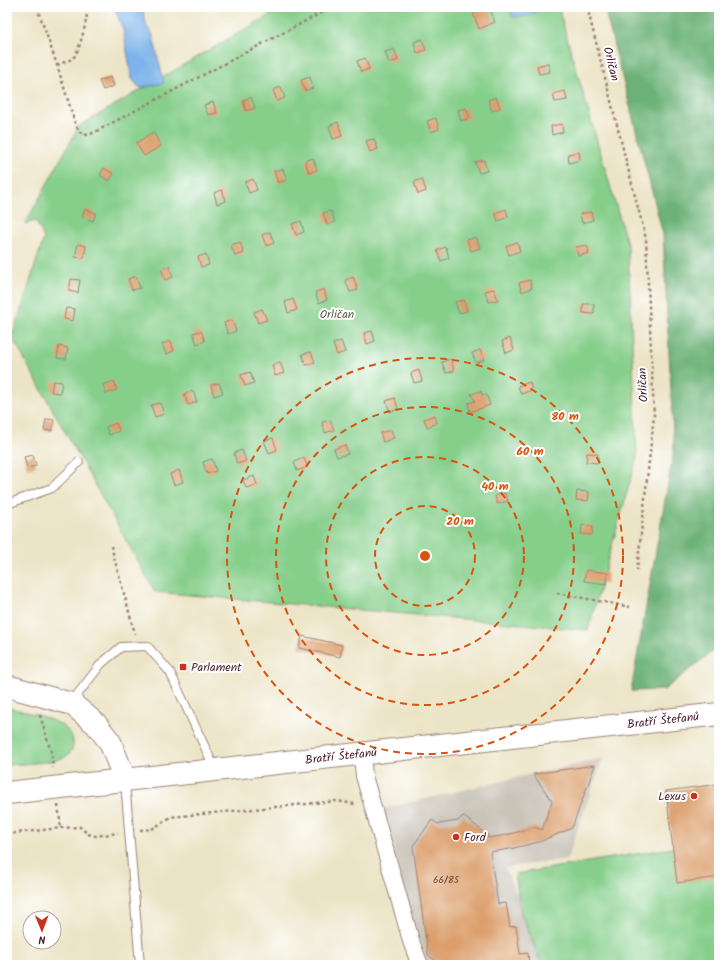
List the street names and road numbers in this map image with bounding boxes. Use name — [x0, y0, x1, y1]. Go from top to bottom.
street label: Orličan — [598, 45, 624, 83]
street label: Orličan — [633, 367, 653, 403]
street label: Bratří Štefanů — [626, 707, 700, 734]
street label: Bratří Štefanů — [304, 742, 378, 769]

